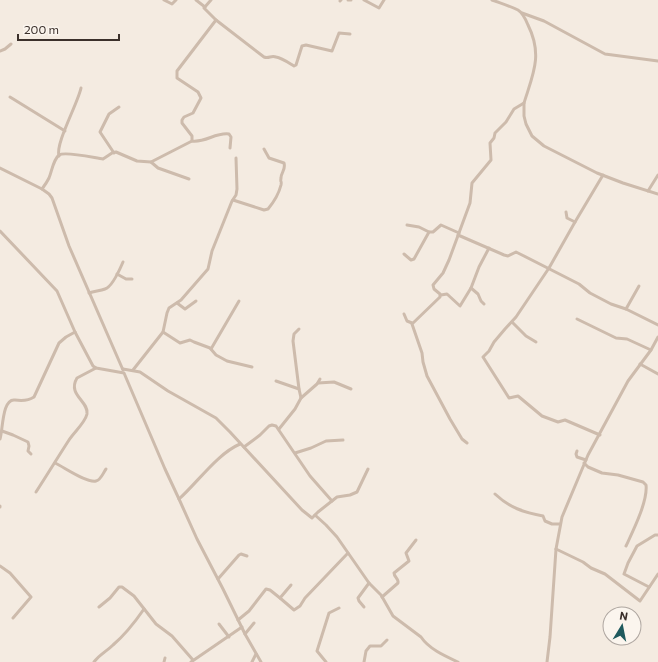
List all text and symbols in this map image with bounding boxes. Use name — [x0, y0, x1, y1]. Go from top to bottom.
scale bar — [18, 16, 119, 42]
text: 200 m — [24, 22, 59, 36]
north arrow — [602, 606, 642, 646]
text: N — [619, 609, 629, 623]

